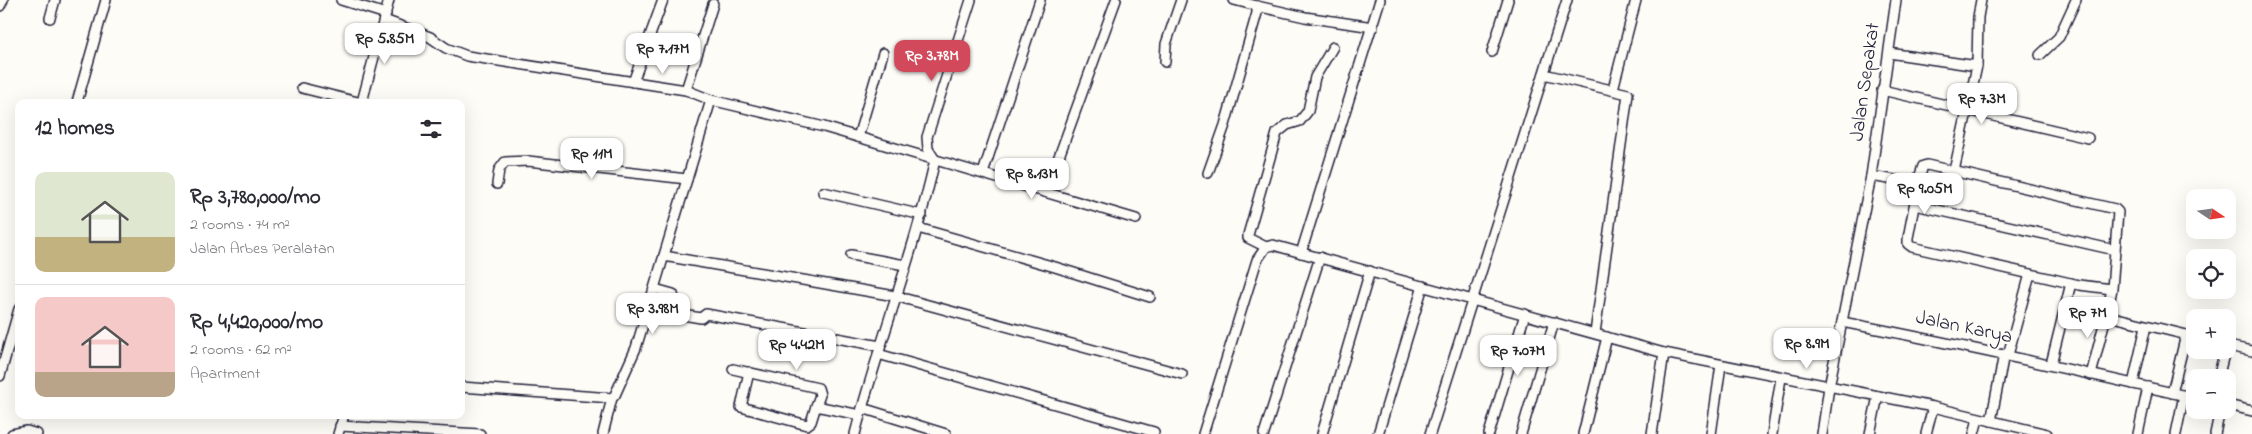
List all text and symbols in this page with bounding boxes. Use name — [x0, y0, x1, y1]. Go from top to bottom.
street label: Jalan Sepakat — [1843, 21, 1889, 143]
pin: Rp 5.85M — [333, 22, 437, 65]
text: Rp 5.85M — [356, 27, 414, 51]
pin: Rp 7.17M — [611, 32, 715, 75]
text: Rp 7.17M — [637, 37, 689, 61]
pin: Rp 3.78M — [880, 39, 984, 82]
text: Rp 3.78M — [905, 44, 959, 68]
pin: Rp 7.3M — [1936, 82, 2028, 125]
text: Rp 7.3M — [1958, 87, 2006, 111]
text: 12 homes — [35, 114, 115, 144]
icon: filters — [417, 115, 445, 143]
pin: Rp 11M — [551, 138, 633, 180]
text: Rp 11M — [571, 142, 613, 166]
pin: Rp 8.13M — [980, 158, 1084, 200]
text: Rp 8.13M — [1006, 162, 1058, 186]
pin: Rp 9.05M — [1873, 172, 1977, 215]
text: Rp 9.05M — [1897, 177, 1953, 201]
text: Rp 3,780,000/mo — [190, 183, 321, 213]
north arrow — [2186, 189, 2236, 239]
map controls — [2186, 189, 2236, 419]
icon: home — [75, 192, 135, 252]
text: 2 rooms · 74 m² — [190, 213, 290, 237]
text: Jalan Arbes Peralatan — [190, 237, 335, 261]
button: locate — [2186, 249, 2236, 299]
pin: Rp 3.98M — [601, 292, 705, 335]
pin: Rp 7M — [2053, 296, 2123, 339]
text: Rp 3.98M — [627, 297, 679, 321]
text: Rp 7M — [2069, 301, 2107, 325]
street label: Jalan Karya — [1913, 304, 2015, 352]
text: Rp 4,420,000/mo — [190, 308, 323, 338]
button: + — [2186, 309, 2236, 359]
icon: home — [75, 317, 135, 377]
pin: Rp 4.42M — [745, 328, 849, 371]
pin: Rp 8.9M — [1761, 328, 1853, 370]
text: Rp 8.9M — [1784, 332, 1830, 356]
text: Rp 4.42M — [769, 333, 825, 357]
pin: Rp 7.07M — [1466, 334, 1570, 377]
text: 2 rooms · 62 m² — [190, 338, 292, 362]
text: Rp 7.07M — [1491, 339, 1545, 363]
text: Apartment — [190, 362, 260, 386]
button: − — [2186, 369, 2236, 419]

